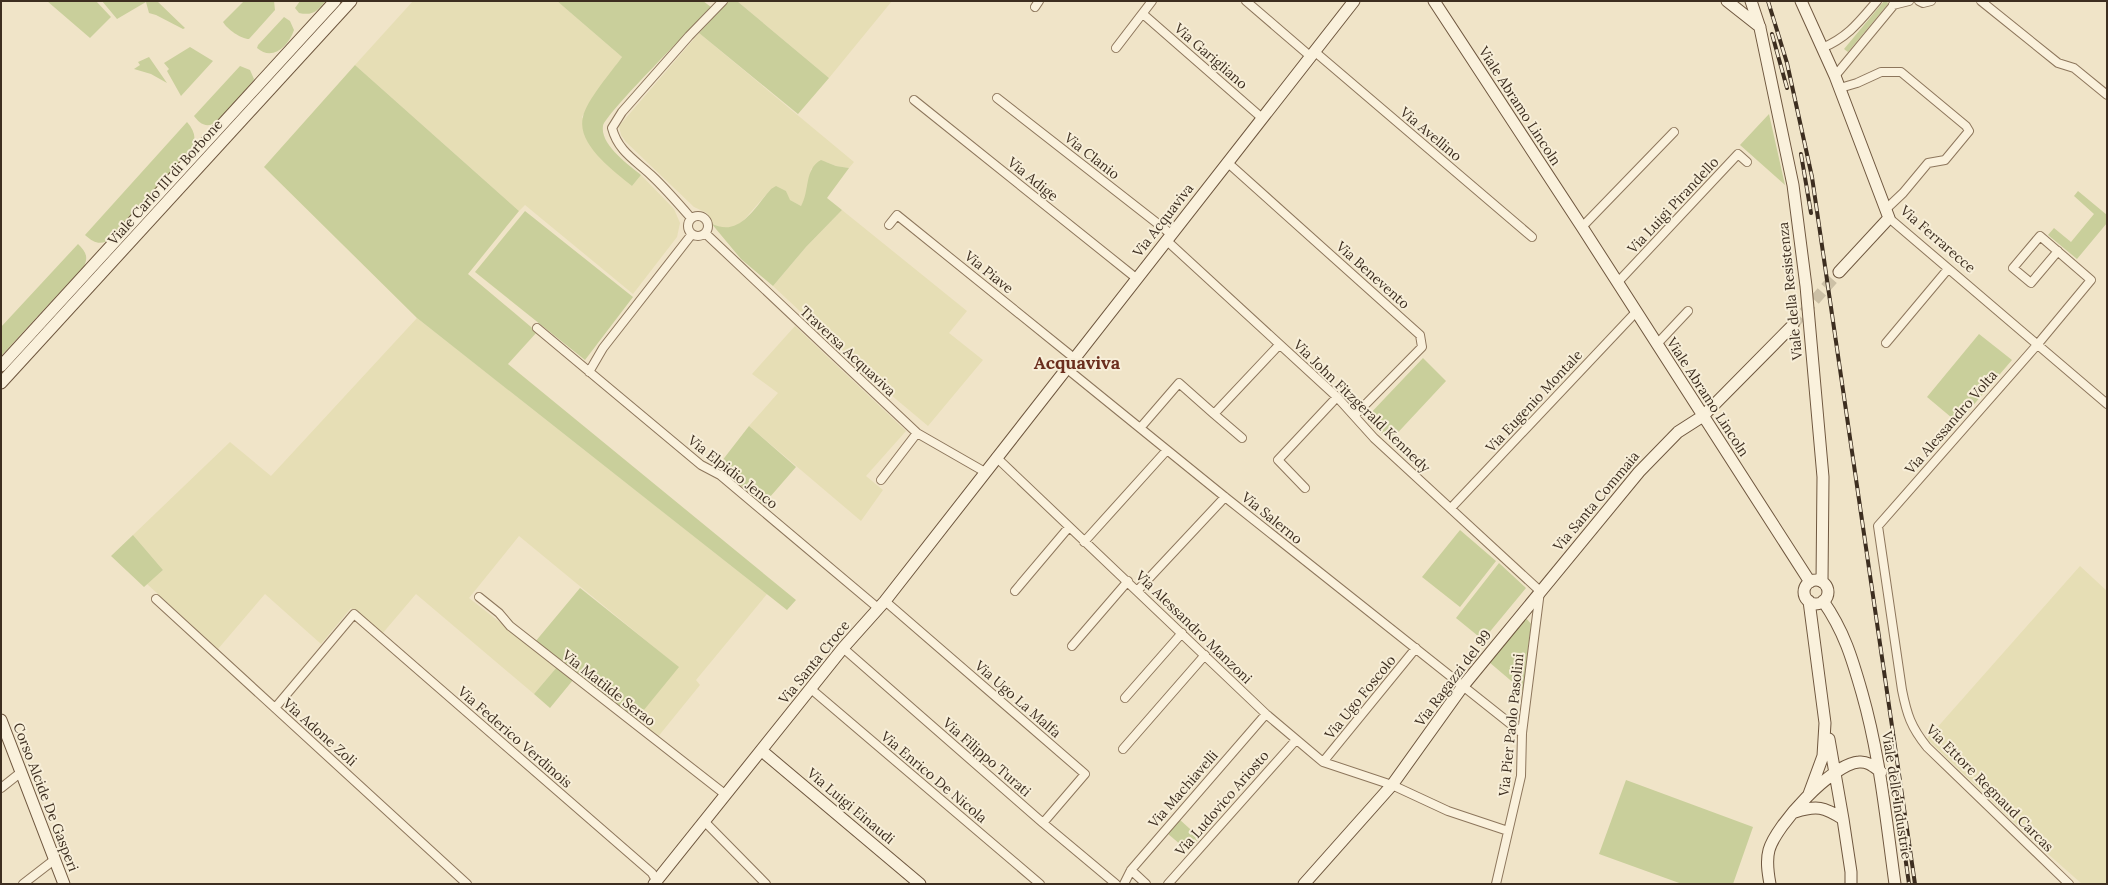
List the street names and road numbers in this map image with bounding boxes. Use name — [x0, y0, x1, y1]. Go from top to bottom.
street label: Via Garigliano — [1170, 19, 1251, 93]
street label: Viale Abramo Lincoln — [1474, 42, 1565, 169]
street label: Via Avellino — [1396, 102, 1466, 165]
street label: Viale Carlo III di Borbone — [103, 115, 226, 249]
street label: Via Clanio — [1060, 128, 1123, 183]
street label: Via Adige — [1003, 152, 1062, 205]
street label: Via Luigi Pirandello — [1623, 153, 1722, 258]
street label: Via Acquaviva — [1128, 180, 1197, 261]
street label: Via Ferrarecce — [1896, 201, 1980, 277]
street label: Viale della Resistenza — [1774, 221, 1806, 362]
street label: Via Benevento — [1332, 237, 1413, 313]
street label: Via Piave — [960, 246, 1017, 297]
street label: Traversa Acquaviva — [796, 302, 900, 400]
street label: Viale Abramo Lincoln — [1662, 333, 1753, 460]
street label: Via John Fitzgerald Kennedy — [1289, 335, 1435, 477]
street label: Via Eugenio Montale — [1481, 346, 1586, 457]
street label: Via Alessandro Volta — [1900, 366, 2001, 478]
street label: Via Elpidio Jenco — [684, 431, 782, 513]
street label: Via Santa Commaia — [1548, 447, 1643, 555]
street label: Via Salerno — [1237, 487, 1306, 548]
street label: Via Alessandro Manzoni — [1131, 566, 1256, 687]
street label: Via Santa Croce — [774, 616, 854, 708]
street label: Via Ragazzi del 99 — [1410, 626, 1495, 731]
street label: Via Matilde Serao — [558, 645, 659, 730]
street label: Via Ugo Foscolo — [1320, 651, 1399, 744]
street label: Via Pier Paolo Pasolini — [1494, 653, 1527, 798]
street label: Via Ugo La Malfa — [970, 656, 1065, 741]
street label: Via Federico Verdinois — [453, 682, 576, 792]
street label: Via Adone Zoli — [279, 693, 361, 770]
street label: Via Filippo Turati — [938, 713, 1035, 800]
street label: Corso Alcide De Gasperi — [9, 720, 83, 874]
street label: Via Ettore Regnaud Carcas — [1922, 720, 2058, 856]
street label: Via Enrico De Nicola — [876, 727, 991, 827]
street label: Viale delle Industrie — [1878, 729, 1916, 861]
street label: Via Machiavelli — [1144, 747, 1222, 832]
street label: Via Ludovico Ariosto — [1171, 747, 1273, 860]
street label: Via Luigi Einaudi — [803, 763, 899, 848]

